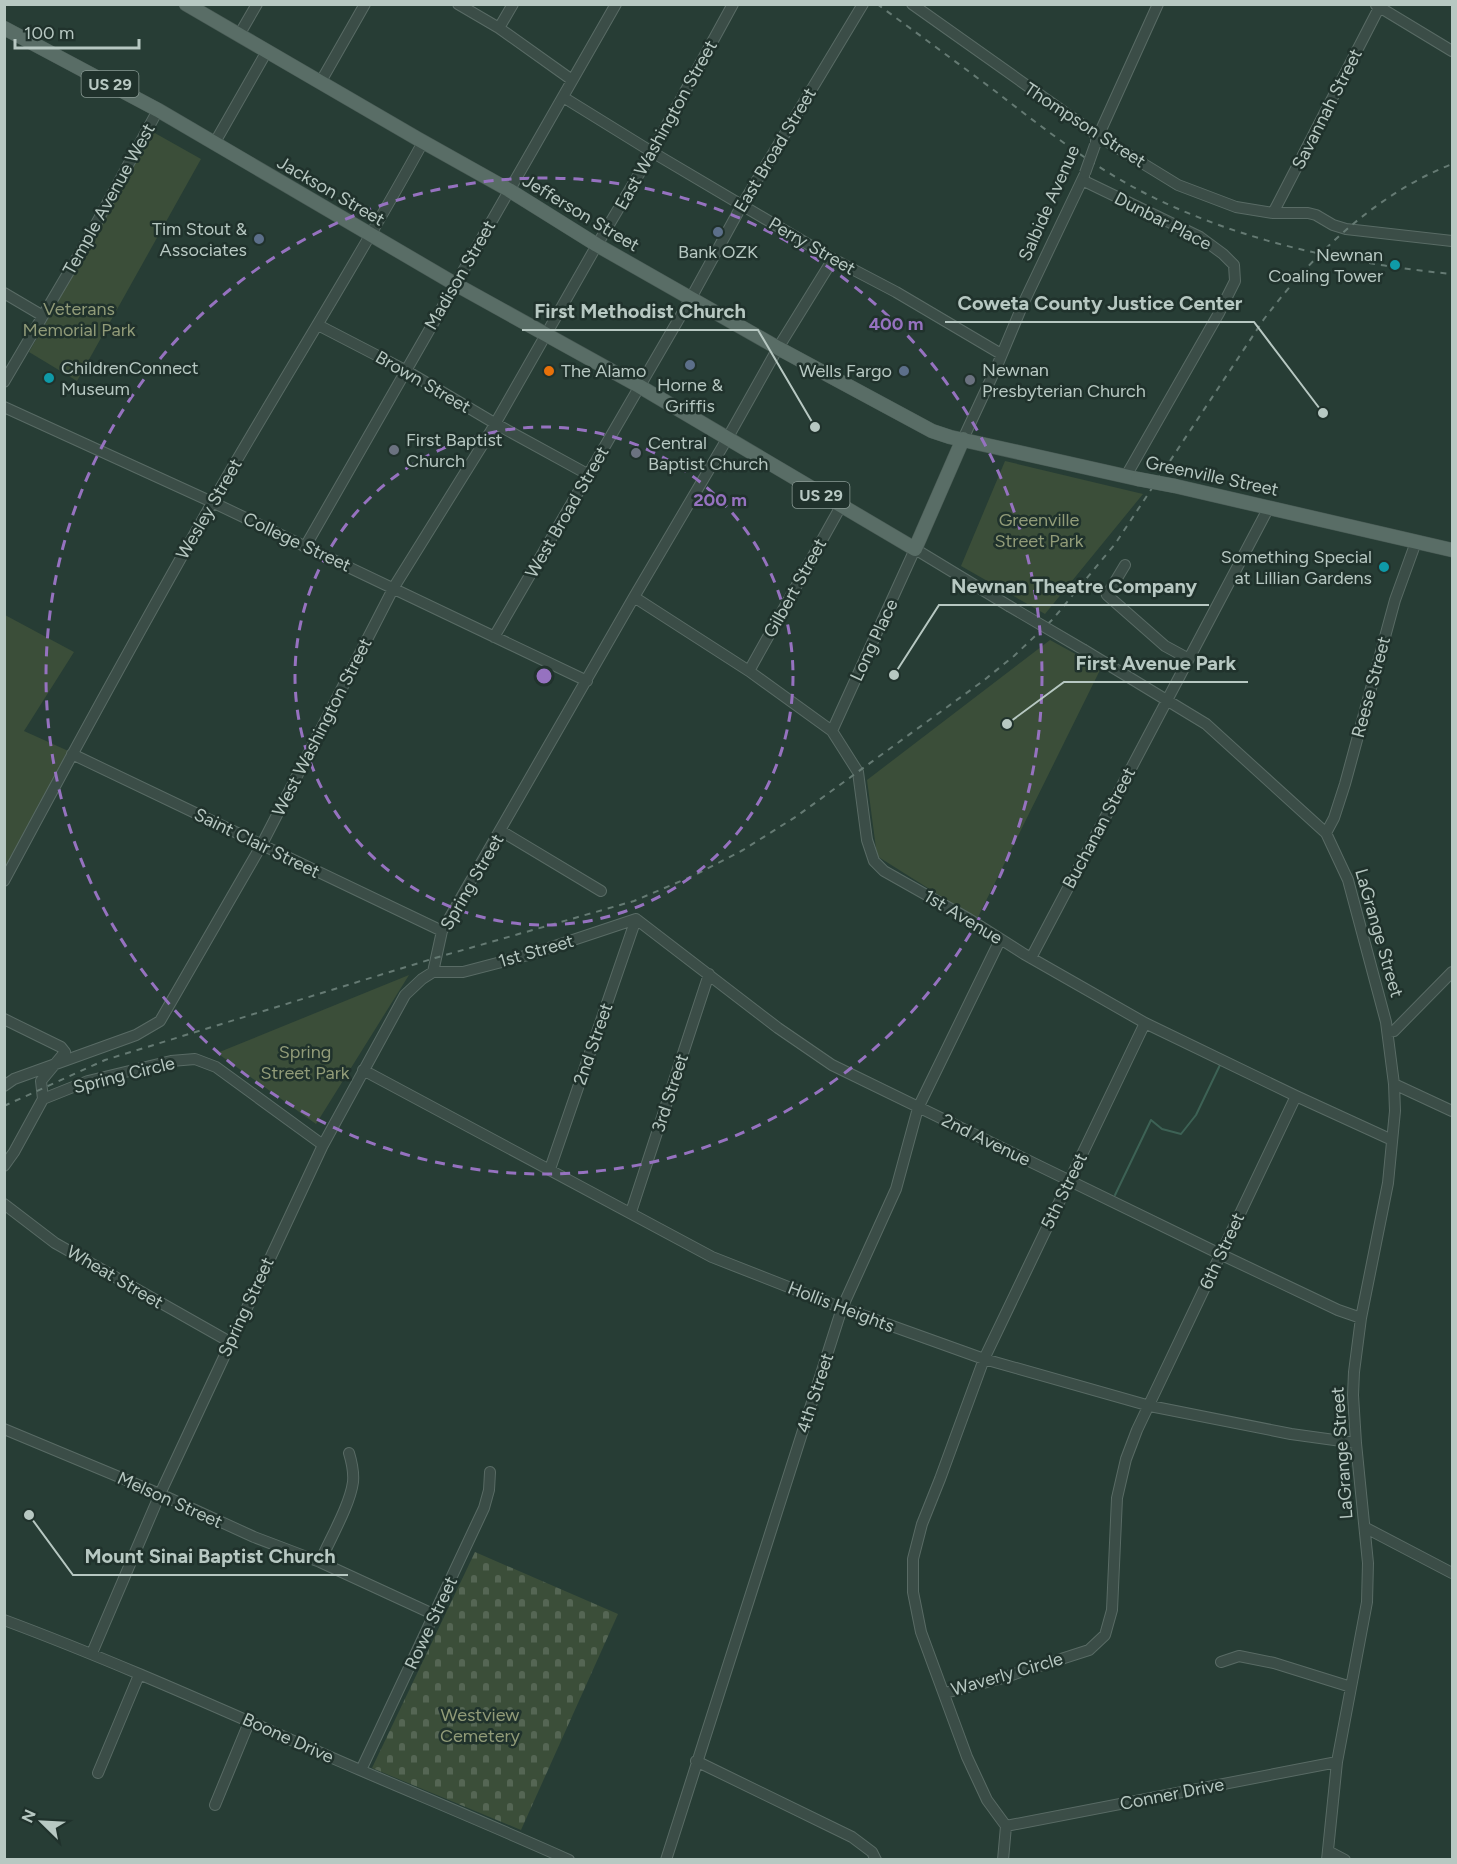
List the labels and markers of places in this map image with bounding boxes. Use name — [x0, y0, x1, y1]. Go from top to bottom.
place label: Tim Stout & Associates — [152, 218, 247, 261]
marker: Bank OZK — [711, 225, 725, 239]
marker: Tim Stout & Associates — [252, 232, 266, 246]
place label: Bank OZK — [678, 241, 758, 263]
place label: Newnan Coaling Tower — [1268, 244, 1383, 287]
marker: Newnan Coaling Tower — [1388, 258, 1402, 272]
callout: Coweta County Justice Center — [945, 284, 1254, 322]
callout: First Methodist Church — [522, 292, 758, 330]
place label: ChildrenConnect Museum — [61, 357, 199, 400]
marker: Horne & Griffis — [683, 358, 697, 372]
place label: Newnan Presbyterian Church — [982, 359, 1146, 402]
place label: The Alamo — [561, 360, 646, 382]
place label: Wells Fargo — [799, 360, 892, 382]
marker: The Alamo — [542, 364, 556, 378]
marker: Wells Fargo — [897, 364, 911, 378]
marker: ChildrenConnect Museum — [42, 371, 56, 385]
marker: Newnan Presbyterian Church — [963, 373, 977, 387]
place label: Horne & Griffis — [657, 374, 723, 417]
place label: First Baptist Church — [406, 429, 503, 472]
place label: Central Baptist Church — [648, 432, 768, 475]
marker: First Baptist Church — [387, 443, 401, 457]
marker: Central Baptist Church — [629, 446, 643, 460]
place label: Something Special at Lillian Gardens — [1221, 546, 1372, 589]
marker: Something Special at Lillian Gardens — [1377, 560, 1391, 574]
callout: Newnan Theatre Company — [939, 567, 1209, 605]
callout: First Avenue Park — [1064, 644, 1248, 682]
centre of rings — [534, 666, 554, 686]
callout: Mount Sinai Baptist Church — [73, 1537, 348, 1575]

